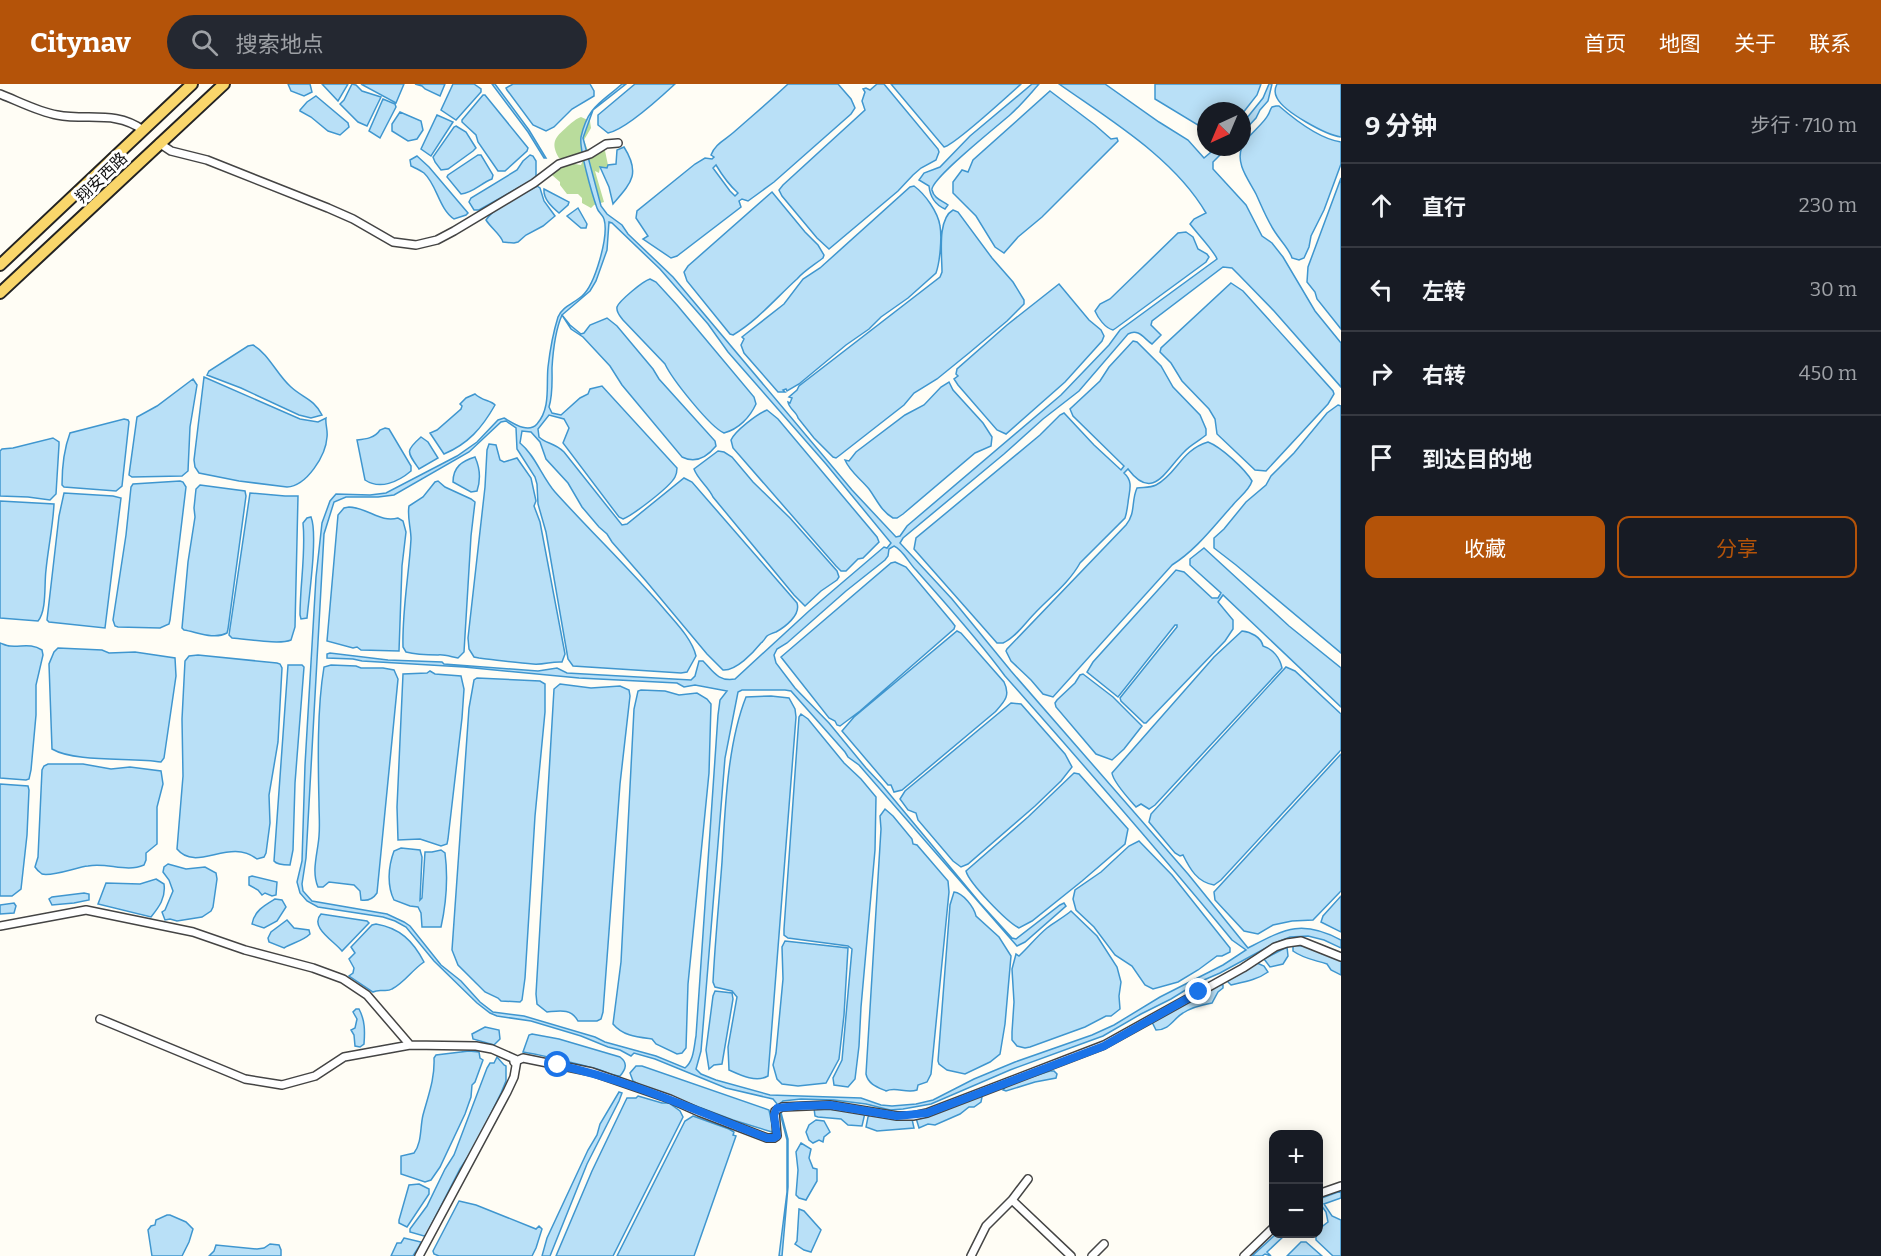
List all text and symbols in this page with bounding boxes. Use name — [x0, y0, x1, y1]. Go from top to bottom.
search box — [167, 15, 587, 69]
text: Citynav — [30, 26, 131, 59]
icon: search — [188, 26, 221, 59]
text: 搜索地点 — [236, 31, 324, 58]
text: 首页 — [1584, 31, 1626, 57]
text: 地图 — [1659, 31, 1701, 57]
text: 关于 — [1734, 31, 1776, 57]
text: 联系 — [1809, 31, 1851, 57]
north arrow — [1197, 102, 1251, 156]
text: 9 分钟 — [1365, 111, 1437, 142]
text: 步行 · 710 m — [1751, 113, 1857, 137]
street label: 翔安西路 — [72, 148, 131, 206]
icon: ahead — [1365, 189, 1398, 222]
text: 230 m — [1799, 193, 1857, 217]
text: 直行 — [1422, 194, 1466, 221]
icon: left — [1365, 273, 1398, 306]
text: 30 m — [1810, 277, 1857, 301]
text: 左转 — [1422, 278, 1466, 305]
icon: right — [1365, 357, 1398, 390]
text: 450 m — [1799, 361, 1857, 385]
text: 右转 — [1422, 362, 1466, 389]
icon: arrive — [1365, 441, 1398, 474]
text: 到达目的地 — [1422, 446, 1532, 473]
button: 收藏 — [1365, 516, 1605, 578]
button: 分享 — [1617, 516, 1857, 578]
route end — [1185, 978, 1211, 1004]
route start — [544, 1051, 570, 1077]
map controls — [1269, 1130, 1323, 1238]
button: + — [1269, 1130, 1323, 1184]
button: − — [1269, 1184, 1323, 1238]

